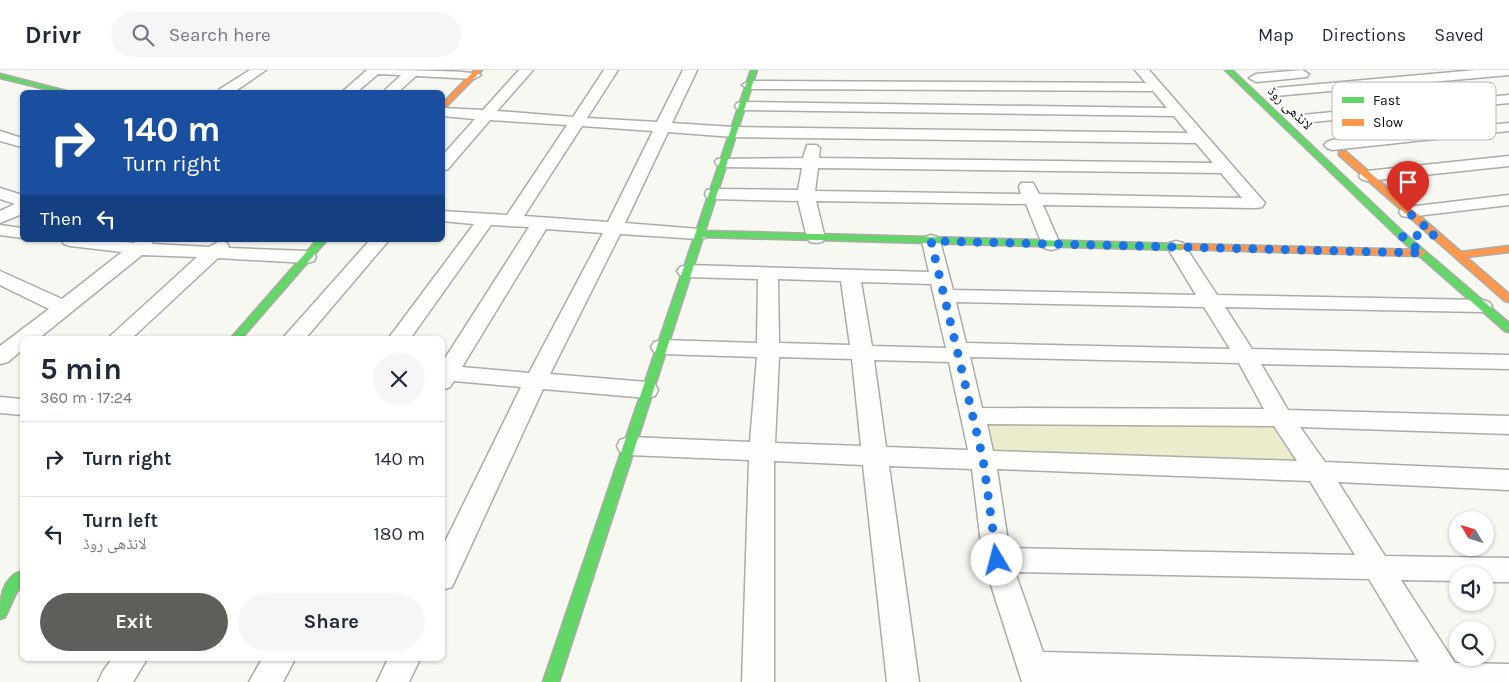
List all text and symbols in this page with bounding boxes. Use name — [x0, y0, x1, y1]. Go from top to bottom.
search box — [111, 12, 461, 57]
text: Drivr — [25, 21, 81, 49]
icon: search — [129, 21, 157, 49]
text: Search here — [169, 24, 271, 46]
text: Map — [1258, 24, 1294, 46]
text: Directions — [1322, 24, 1406, 46]
text: Saved — [1434, 24, 1484, 46]
legend — [1332, 82, 1496, 140]
street label: لانڈھی روڈ — [1264, 83, 1316, 133]
text: Fast — [1373, 92, 1400, 109]
text: 140 m — [123, 109, 221, 150]
icon: right — [40, 110, 105, 175]
text: Slow — [1373, 114, 1403, 131]
text: Turn right — [123, 151, 221, 177]
pin — [1387, 161, 1429, 212]
icon: arrive — [1394, 168, 1422, 196]
icon: left — [92, 205, 120, 233]
text: Then — [40, 208, 82, 230]
text: 5 min — [40, 351, 122, 387]
button: close — [373, 353, 425, 405]
text: 360 m · 17:24 — [40, 388, 132, 407]
icon: right — [40, 445, 68, 473]
text: Turn right — [83, 448, 172, 470]
text: 140 m — [375, 448, 425, 470]
text: Turn left — [83, 510, 158, 532]
north arrow — [1449, 511, 1494, 556]
map controls — [1449, 511, 1494, 666]
icon: left — [40, 520, 68, 548]
text: 180 m — [373, 523, 425, 545]
position arrow — [970, 533, 1022, 585]
text: لانڈھی روڈ — [83, 534, 146, 553]
button: sound — [1449, 566, 1494, 611]
button: Exit — [40, 593, 228, 651]
button: Share — [238, 593, 425, 651]
button: search — [1449, 621, 1494, 666]

